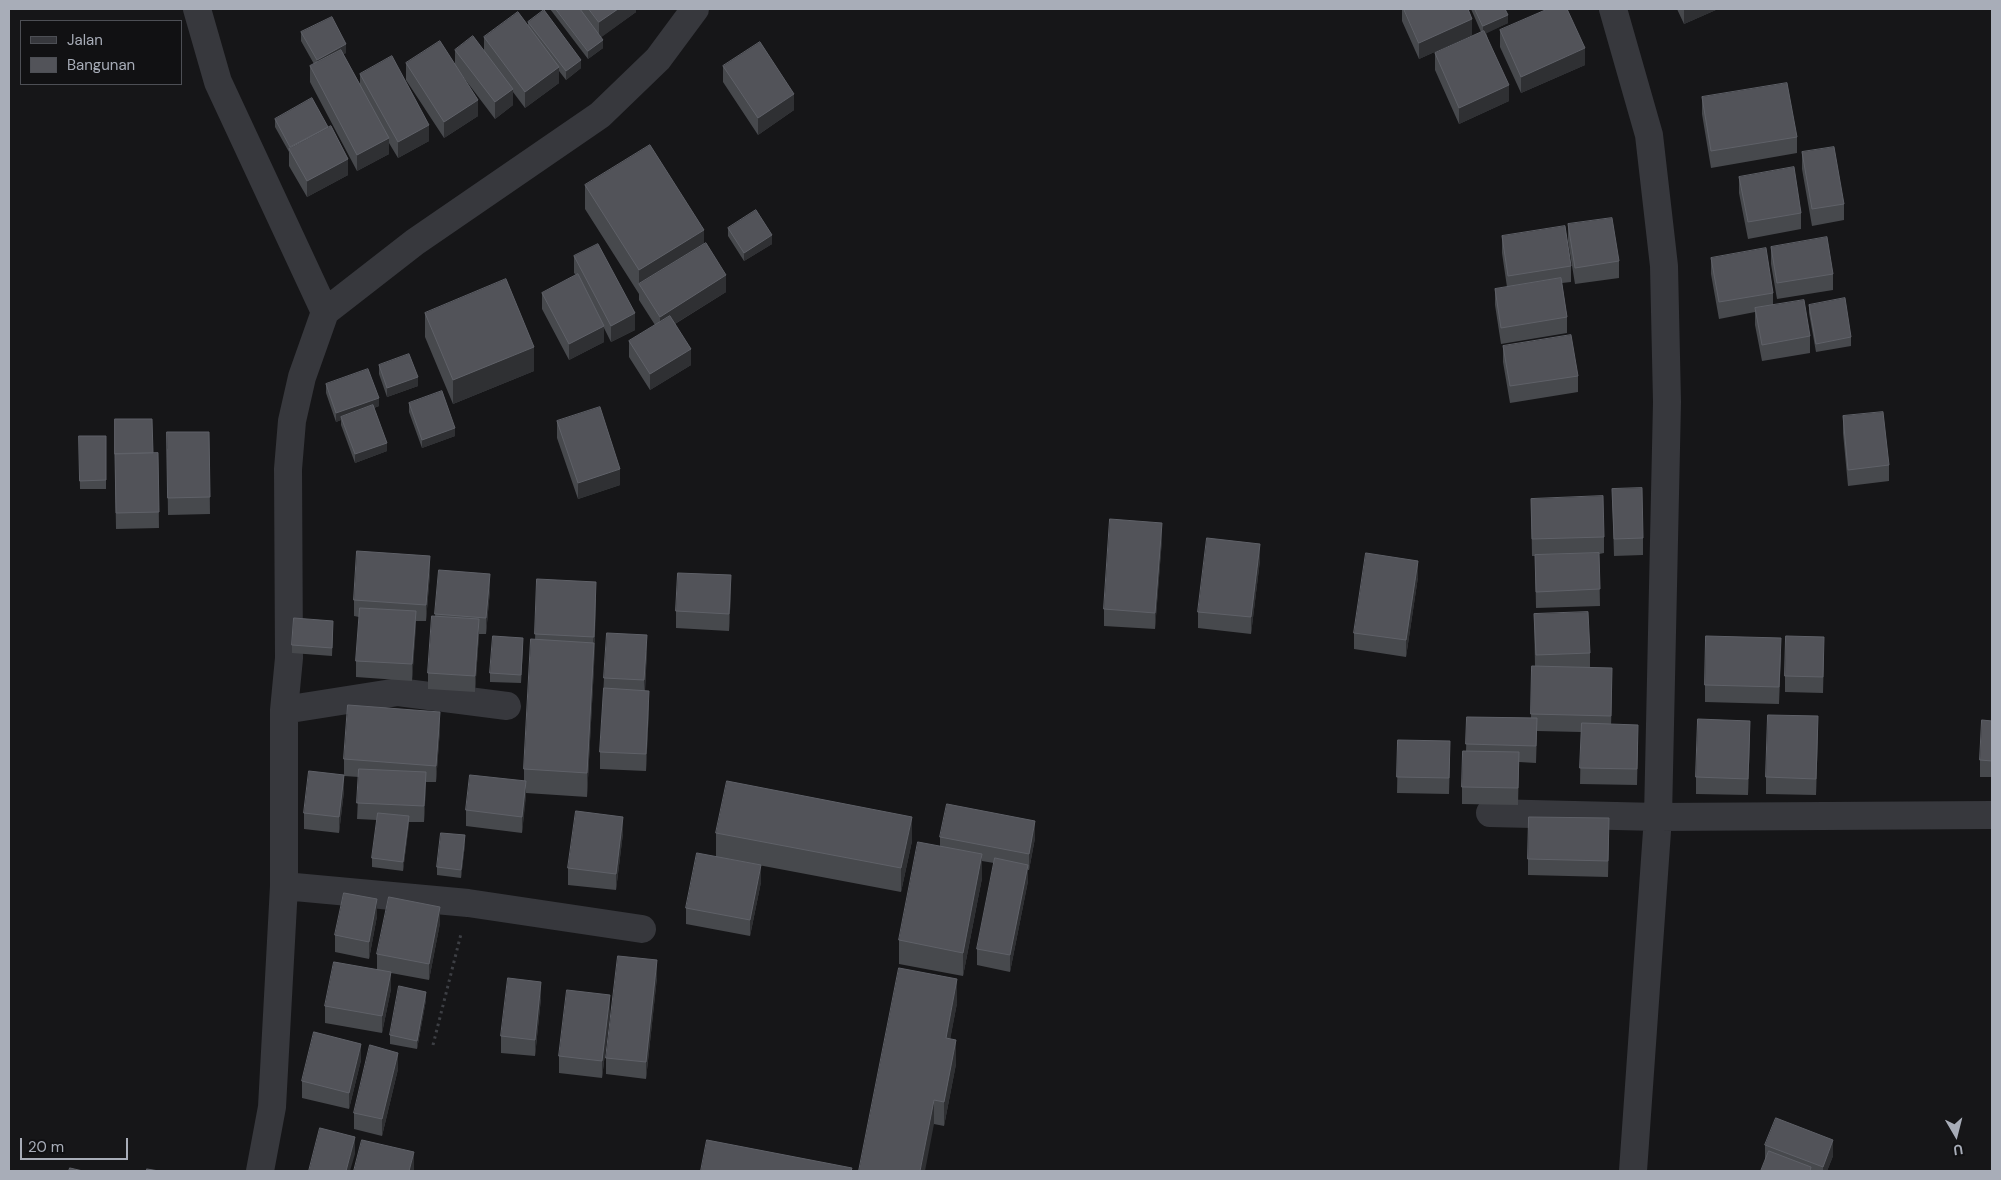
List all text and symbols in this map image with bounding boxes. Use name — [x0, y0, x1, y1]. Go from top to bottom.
legend — [20, 20, 182, 85]
text: Jalan — [67, 30, 103, 50]
text: Bangunan — [67, 55, 135, 75]
north arrow — [1931, 1110, 1981, 1160]
scale bar — [22, 1128, 130, 1160]
text: 20 m — [28, 1137, 64, 1157]
text: U — [1952, 1140, 1964, 1159]

